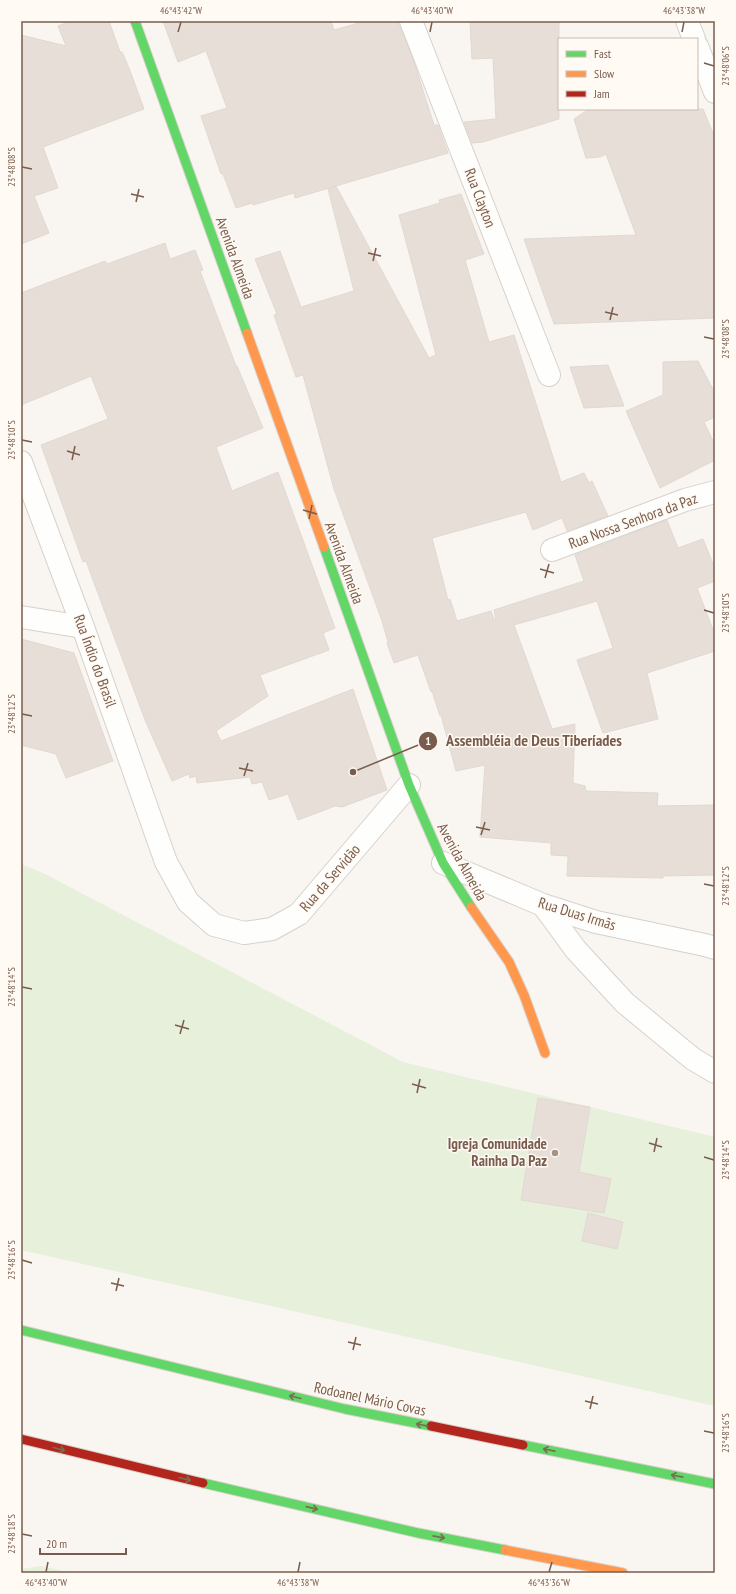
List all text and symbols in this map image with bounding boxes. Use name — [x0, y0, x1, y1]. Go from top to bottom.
text: 46°43'42"W — [160, 4, 202, 17]
text: 46°43'40"W — [411, 4, 453, 17]
text: 46°43'38"W — [663, 4, 705, 17]
legend — [558, 38, 698, 110]
text: Fast — [594, 46, 612, 61]
text: 23°48'06"S — [719, 46, 732, 86]
text: Slow — [594, 66, 615, 81]
text: Jam — [593, 86, 610, 101]
text: 23°48'08"S — [5, 147, 18, 187]
street label: Rua Clayton — [460, 165, 500, 230]
street label: Avenida Almeida — [212, 214, 259, 302]
text: 23°48'08"S — [719, 319, 732, 359]
text: 23°48'10"S — [5, 420, 18, 460]
street label: Rua Nossa Senhora da Paz — [566, 488, 700, 553]
street label: Avenida Almeida — [321, 519, 368, 607]
text: 23°48'10"S — [719, 593, 732, 633]
street label: Rua Índio do Brasil — [70, 612, 121, 710]
text: 23°48'12"S — [5, 694, 18, 734]
callout: Assembléia de Deus Tiberíades — [418, 727, 630, 755]
text: Assembléia de Deus Tiberíades — [445, 730, 622, 750]
text: 1 — [425, 733, 431, 748]
street label: Avenida Almeida — [433, 820, 492, 904]
street label: Rua da Servidão — [295, 840, 364, 915]
text: 23°48'12"S — [719, 866, 732, 906]
street label: Rua Duas Irmãs — [536, 893, 618, 934]
text: 23°48'14"S — [5, 967, 18, 1007]
place label: Igreja Comunidade Rainha Da Paz — [448, 1134, 547, 1170]
text: 23°48'14"S — [719, 1140, 732, 1180]
marker: Igreja Comunidade Rainha Da Paz — [550, 1148, 560, 1158]
text: 23°48'16"S — [5, 1240, 18, 1280]
street label: Rodoanel Mário Covas — [312, 1377, 428, 1420]
one-way arrow — [289, 1393, 302, 1400]
text: 23°48'16"S — [719, 1413, 732, 1453]
one-way arrow — [416, 1420, 429, 1428]
one-way arrow — [52, 1445, 65, 1453]
one-way arrow — [543, 1446, 556, 1454]
one-way arrow — [671, 1472, 684, 1480]
one-way arrow — [178, 1475, 191, 1483]
one-way arrow — [305, 1505, 318, 1513]
text: 23°48'18"S — [5, 1514, 18, 1554]
scale bar — [40, 1530, 126, 1556]
one-way arrow — [432, 1533, 445, 1541]
text: 20 m — [46, 1536, 67, 1551]
text: 46°43'40"W — [25, 1576, 67, 1589]
text: 46°43'38"W — [277, 1576, 319, 1589]
text: 46°43'36"W — [528, 1576, 570, 1589]

